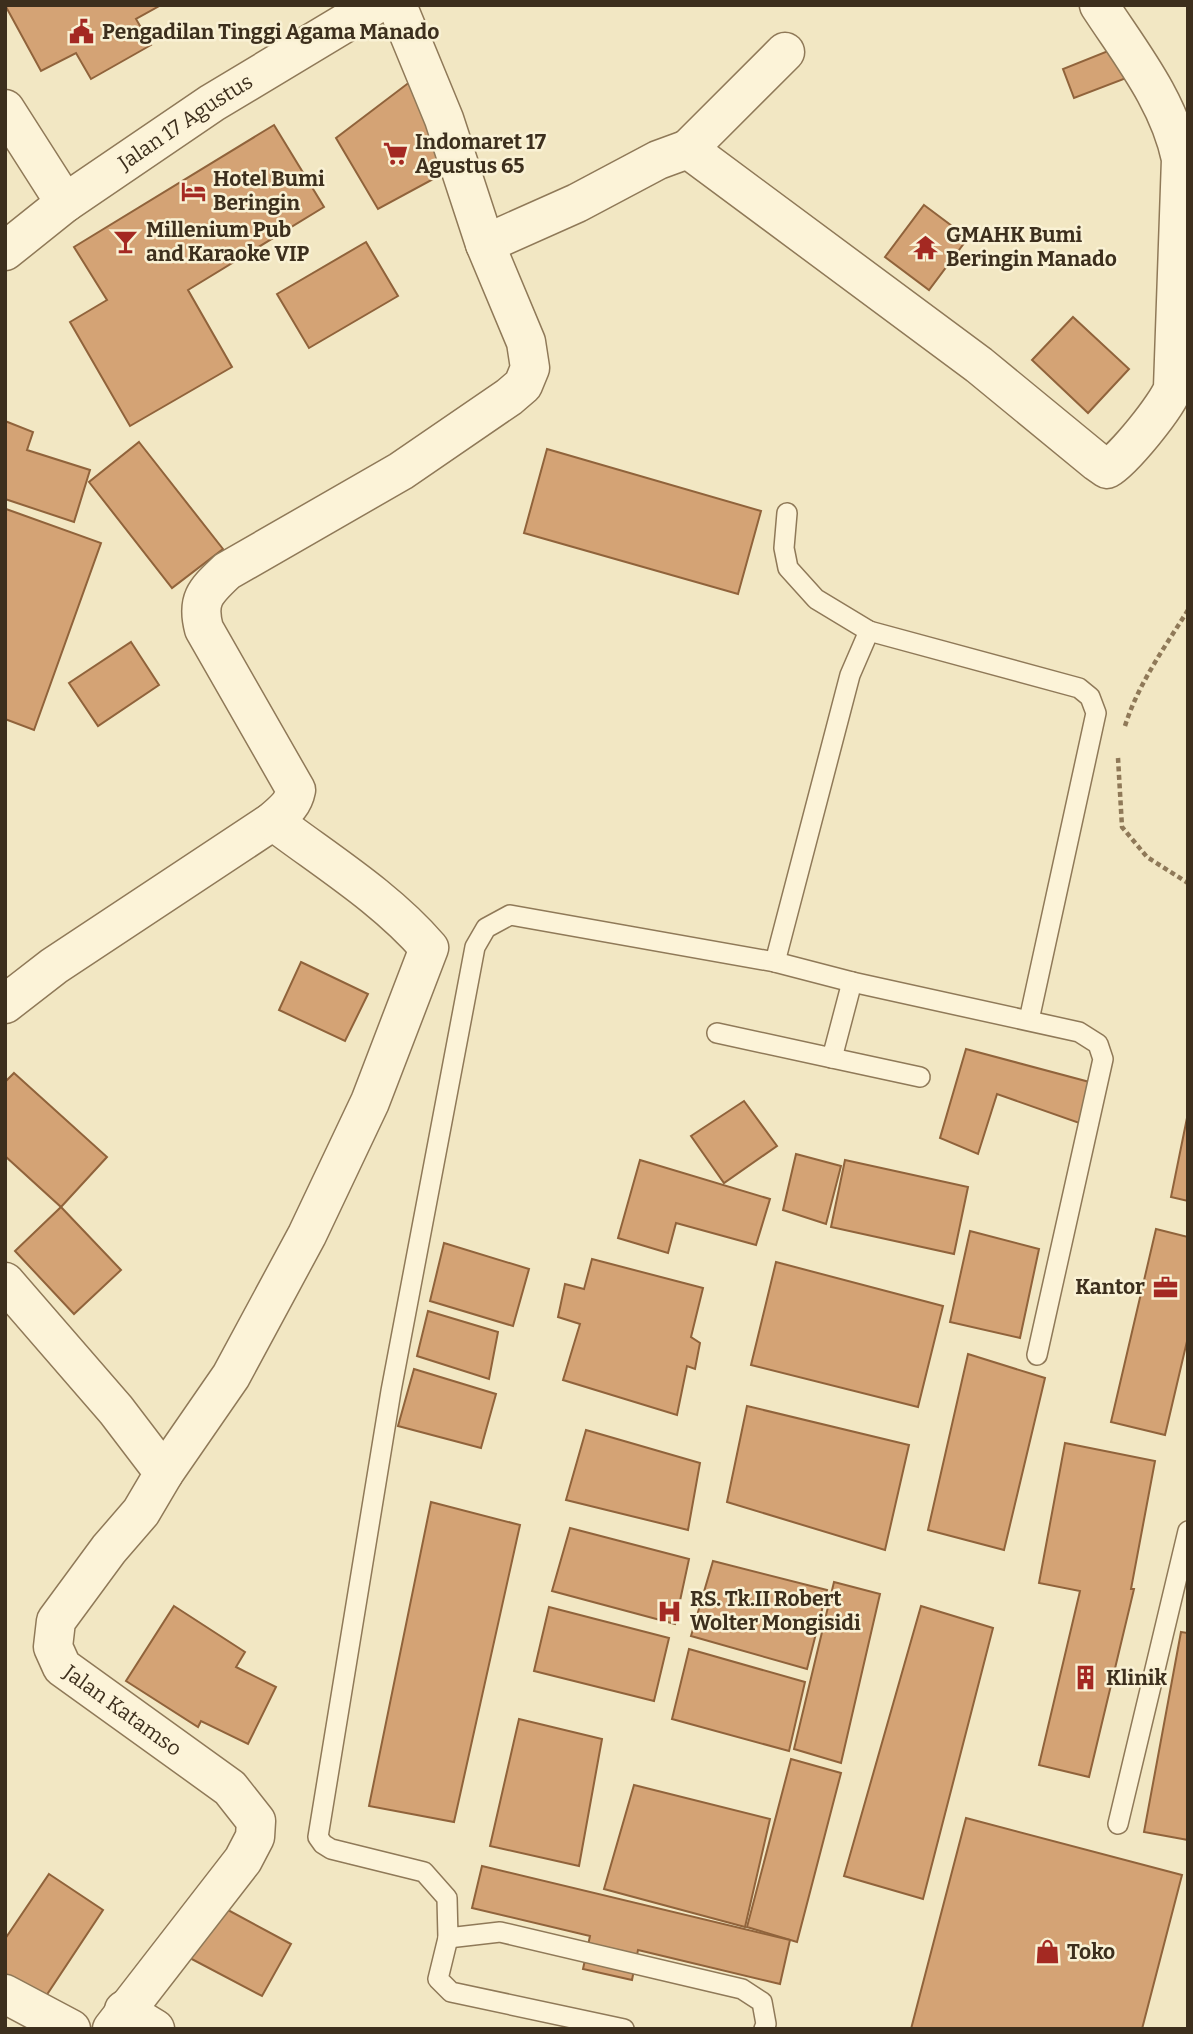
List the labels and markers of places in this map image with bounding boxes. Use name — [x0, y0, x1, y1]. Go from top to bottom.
public building icon: Pengadilan Tinggi Agama Manado — [68, 18, 96, 46]
place label: Pengadilan Tinggi Agama Manado — [102, 19, 439, 45]
place label: Indomaret 17 Agustus 65 — [415, 129, 547, 179]
supermarket icon: Indomaret 17 Agustus 65 — [381, 140, 409, 168]
place label: Hotel Bumi Beringin — [213, 166, 325, 216]
hotel icon: Hotel Bumi Beringin — [179, 177, 207, 205]
place label: Millenium Pub and Karaoke VIP — [146, 217, 310, 267]
place label: GMAHK Bumi Beringin Manado — [946, 222, 1117, 272]
bar icon: Millenium Pub and Karaoke VIP — [112, 228, 140, 256]
temple icon: GMAHK Bumi Beringin Manado — [912, 233, 940, 261]
office icon: Kantor — [1151, 1273, 1179, 1301]
place label: Kantor — [1075, 1274, 1145, 1300]
place label: RS. Tk.II Robert Wolter Mongisidi — [690, 1586, 861, 1636]
hospital icon: RS. Tk.II Robert Wolter Mongisidi — [656, 1597, 684, 1625]
building icon: Klinik — [1072, 1664, 1100, 1692]
place label: Klinik — [1106, 1665, 1167, 1691]
shop icon: Toko — [1033, 1938, 1061, 1966]
place label: Toko — [1067, 1939, 1115, 1965]

